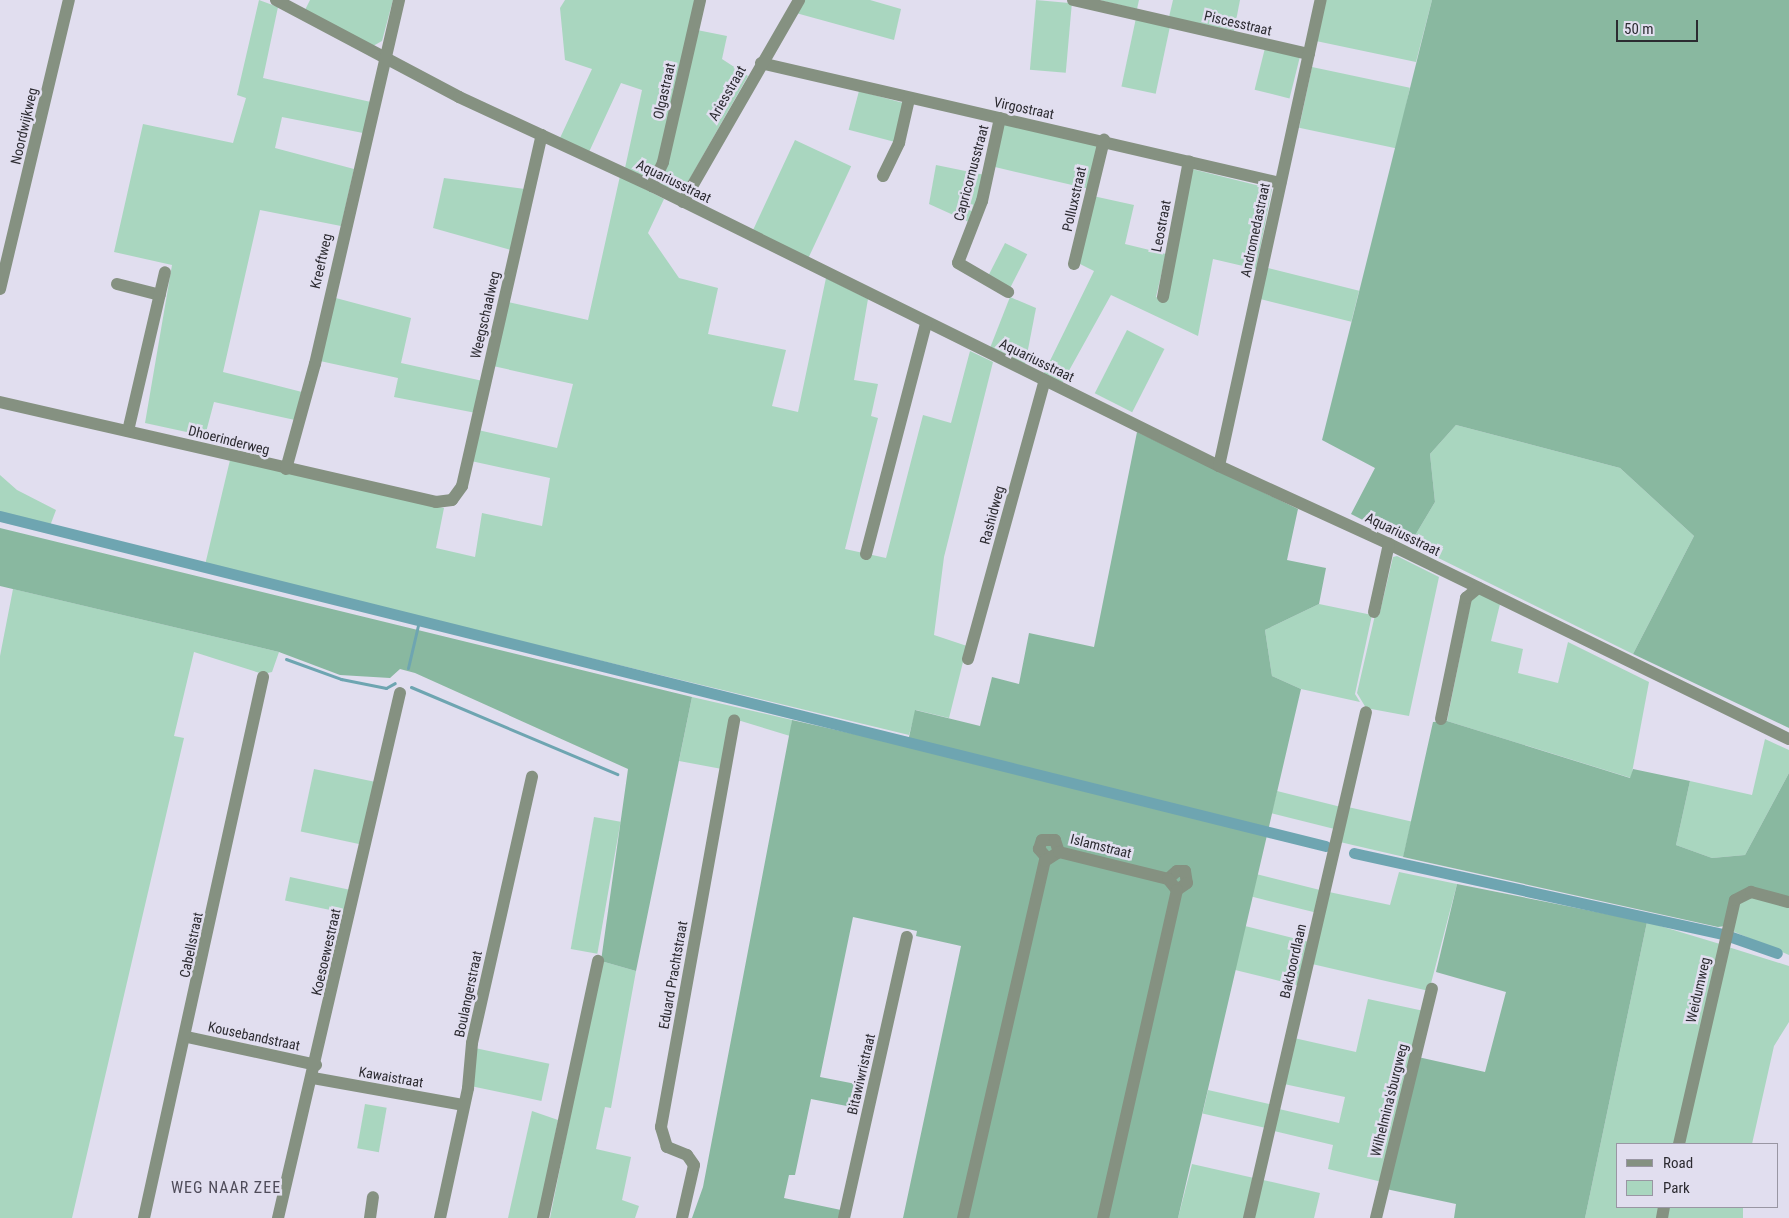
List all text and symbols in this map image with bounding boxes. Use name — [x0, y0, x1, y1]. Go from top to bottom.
street label: Piscesstraat — [1203, 7, 1273, 39]
scale bar — [1619, 10, 1702, 42]
text: 50 m — [1624, 20, 1654, 38]
street label: Olgastraat — [649, 61, 679, 121]
street label: Ariesstraat — [705, 63, 749, 123]
street label: Noordwijkweg — [7, 86, 41, 166]
street label: Virgostraat — [992, 93, 1056, 123]
street label: Capricornusstraat — [950, 123, 992, 223]
street label: Aquariusstraat — [634, 156, 714, 206]
street label: Polluxstraat — [1058, 165, 1090, 233]
street label: Andromedastraat — [1237, 181, 1273, 279]
street label: Leostraat — [1148, 199, 1174, 253]
street label: Kreeftweg — [307, 232, 335, 290]
street label: Weegschaalweg — [467, 270, 503, 360]
street label: Aquariusstraat — [997, 335, 1077, 385]
street label: Dhoerinderweg — [187, 422, 271, 458]
street label: Rashidweg — [976, 484, 1008, 546]
street label: Aquariusstraat — [1363, 509, 1443, 559]
street label: Islamstraat — [1069, 830, 1133, 862]
street label: Koesoewestraat — [308, 907, 344, 997]
street label: Cabellstraat — [176, 911, 206, 979]
street label: Eduard Prachtstraat — [655, 920, 691, 1030]
street label: Bakboordlaan — [1276, 922, 1310, 1000]
street label: Boulangerstraat — [451, 949, 485, 1039]
street label: Weidumweg — [1682, 955, 1714, 1025]
street label: Kousebandstraat — [206, 1018, 302, 1054]
street label: Bitawiwristraat — [844, 1032, 878, 1116]
street label: Wilhelmina'sburgweg — [1367, 1042, 1411, 1158]
street label: Kawaistraat — [357, 1063, 425, 1091]
legend — [1616, 1143, 1779, 1208]
text: Road — [1663, 1154, 1693, 1172]
district label: WEG NAAR ZEE — [169, 1178, 283, 1198]
text: Park — [1663, 1179, 1690, 1197]

